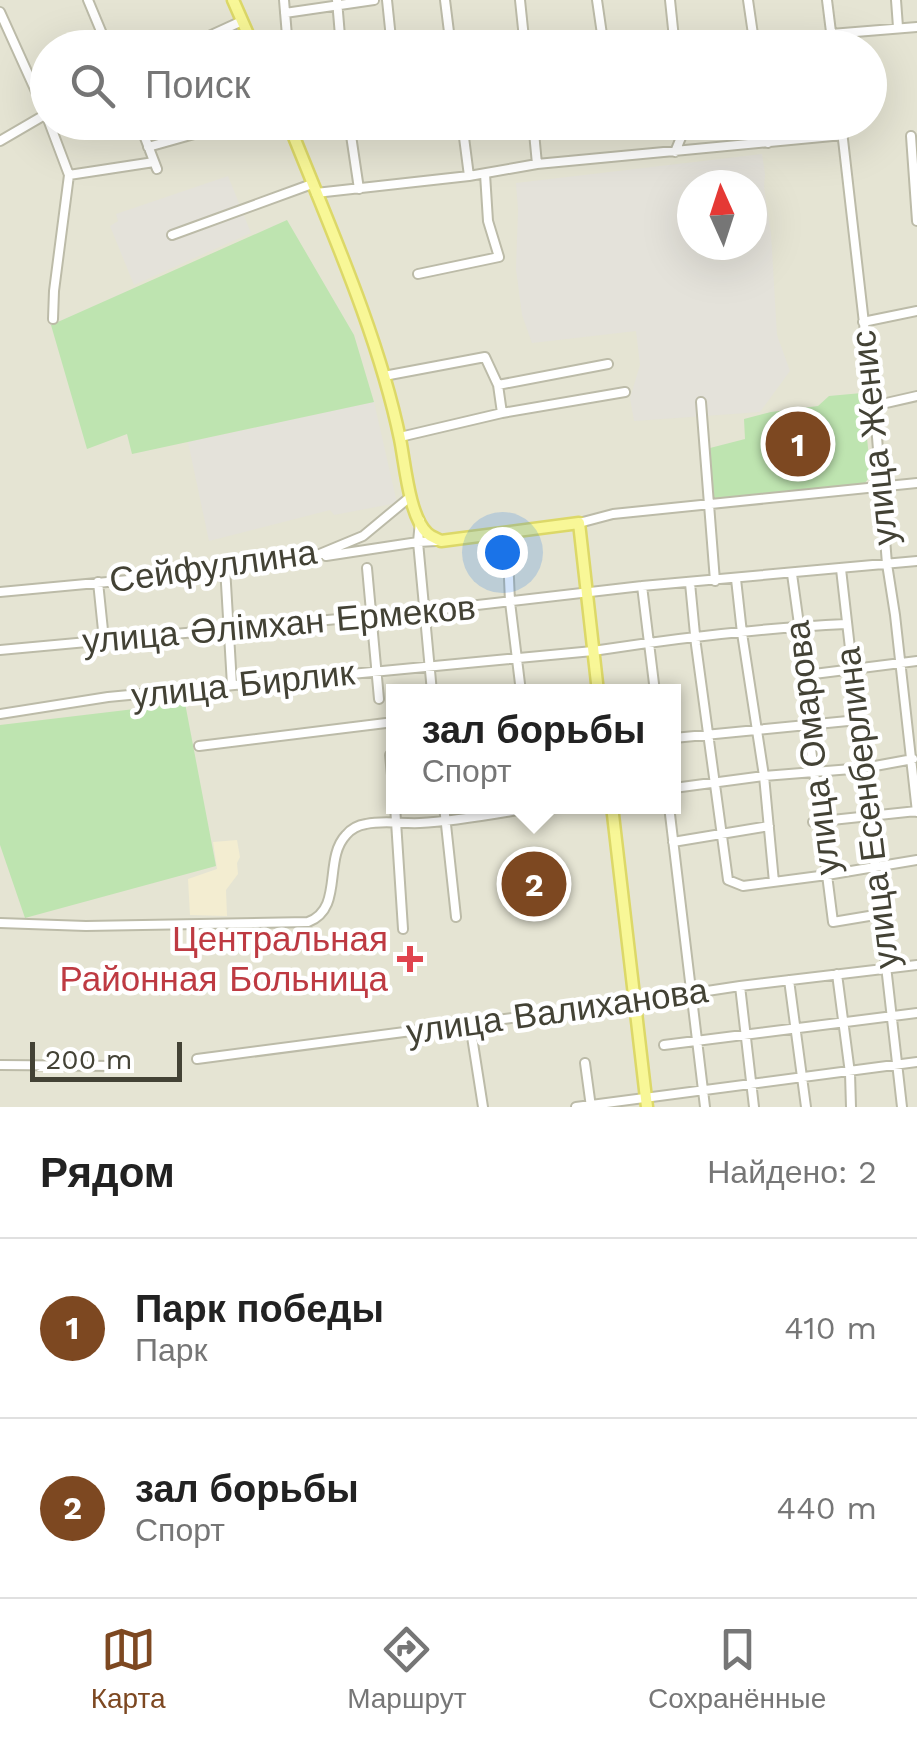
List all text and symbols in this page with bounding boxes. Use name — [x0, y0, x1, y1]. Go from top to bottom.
search box — [30, 30, 887, 140]
icon: search — [65, 58, 120, 113]
text: Поиск — [145, 63, 250, 107]
north arrow — [677, 170, 767, 260]
street label: улица Женис — [842, 328, 906, 548]
pin: 1 — [766, 406, 830, 482]
your location — [477, 527, 528, 578]
street label: Сейфуллина — [107, 531, 320, 601]
street label: улица Әлімхан Ермеков — [81, 586, 477, 662]
street label: улица Омарова — [776, 618, 848, 877]
street label: улица Есенберлина — [826, 644, 908, 971]
street label: улица Бирлик — [129, 651, 357, 717]
popup — [386, 684, 681, 814]
text: зал борьбы — [422, 708, 645, 752]
text: Спорт — [422, 752, 512, 790]
pin: 2 — [502, 846, 566, 922]
place label: Центральная Районная Больница — [60, 918, 389, 1000]
marker: Центральная Районная Больница — [397, 946, 423, 972]
street label: улица Валиханова — [404, 969, 711, 1053]
scale bar — [30, 1037, 182, 1082]
text: 200 m — [45, 1043, 132, 1076]
text: Рядом — [40, 1148, 175, 1197]
text: Найдено: 2 — [707, 1153, 877, 1191]
text: Парк победы — [135, 1287, 384, 1331]
text: 1 — [66, 1309, 79, 1347]
text: 410 m — [784, 1309, 877, 1347]
text: Парк — [135, 1331, 208, 1369]
text: зал борьбы — [135, 1467, 359, 1511]
text: 2 — [63, 1489, 82, 1527]
text: 440 m — [777, 1489, 877, 1527]
text: Спорт — [135, 1511, 225, 1549]
tab: Карта — [91, 1622, 166, 1715]
tab: Маршрут — [347, 1622, 466, 1715]
tab: Сохранённые — [648, 1622, 826, 1715]

